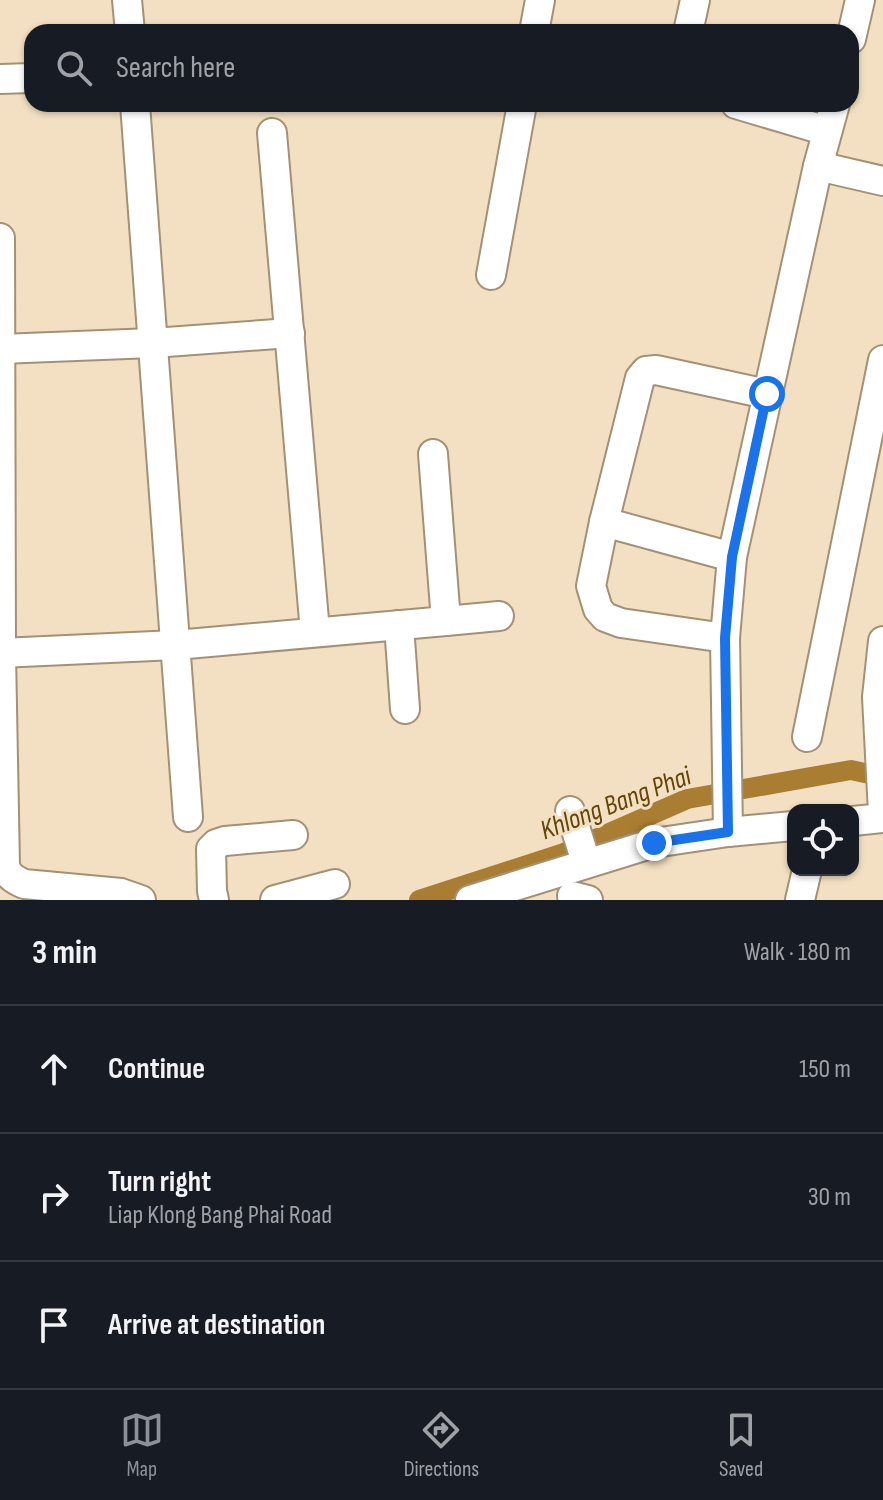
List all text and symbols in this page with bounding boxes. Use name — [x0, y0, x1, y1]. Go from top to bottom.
search box — [24, 24, 859, 112]
icon: search — [52, 46, 96, 90]
text: Search here — [116, 50, 235, 86]
route start — [749, 376, 785, 412]
water label: Khlong Bang Phai — [535, 759, 696, 847]
map controls — [787, 804, 859, 876]
button: locate — [787, 804, 859, 876]
route end — [636, 825, 672, 861]
text: 3 min — [32, 932, 97, 973]
text: Walk · 180 m — [744, 937, 851, 968]
icon: ahead — [32, 1047, 76, 1091]
text: Continue — [108, 1051, 205, 1087]
text: 150 m — [799, 1054, 851, 1085]
text: Turn right — [108, 1164, 211, 1200]
icon: right — [32, 1175, 76, 1219]
text: 30 m — [808, 1182, 851, 1213]
text: Liap Klong Bang Phai Road — [108, 1200, 332, 1231]
icon: arrive — [32, 1303, 76, 1347]
text: Arrive at destination — [108, 1307, 325, 1343]
tab: Map — [120, 1408, 164, 1483]
tab: Directions — [404, 1408, 479, 1483]
tab: Saved — [719, 1408, 763, 1483]

